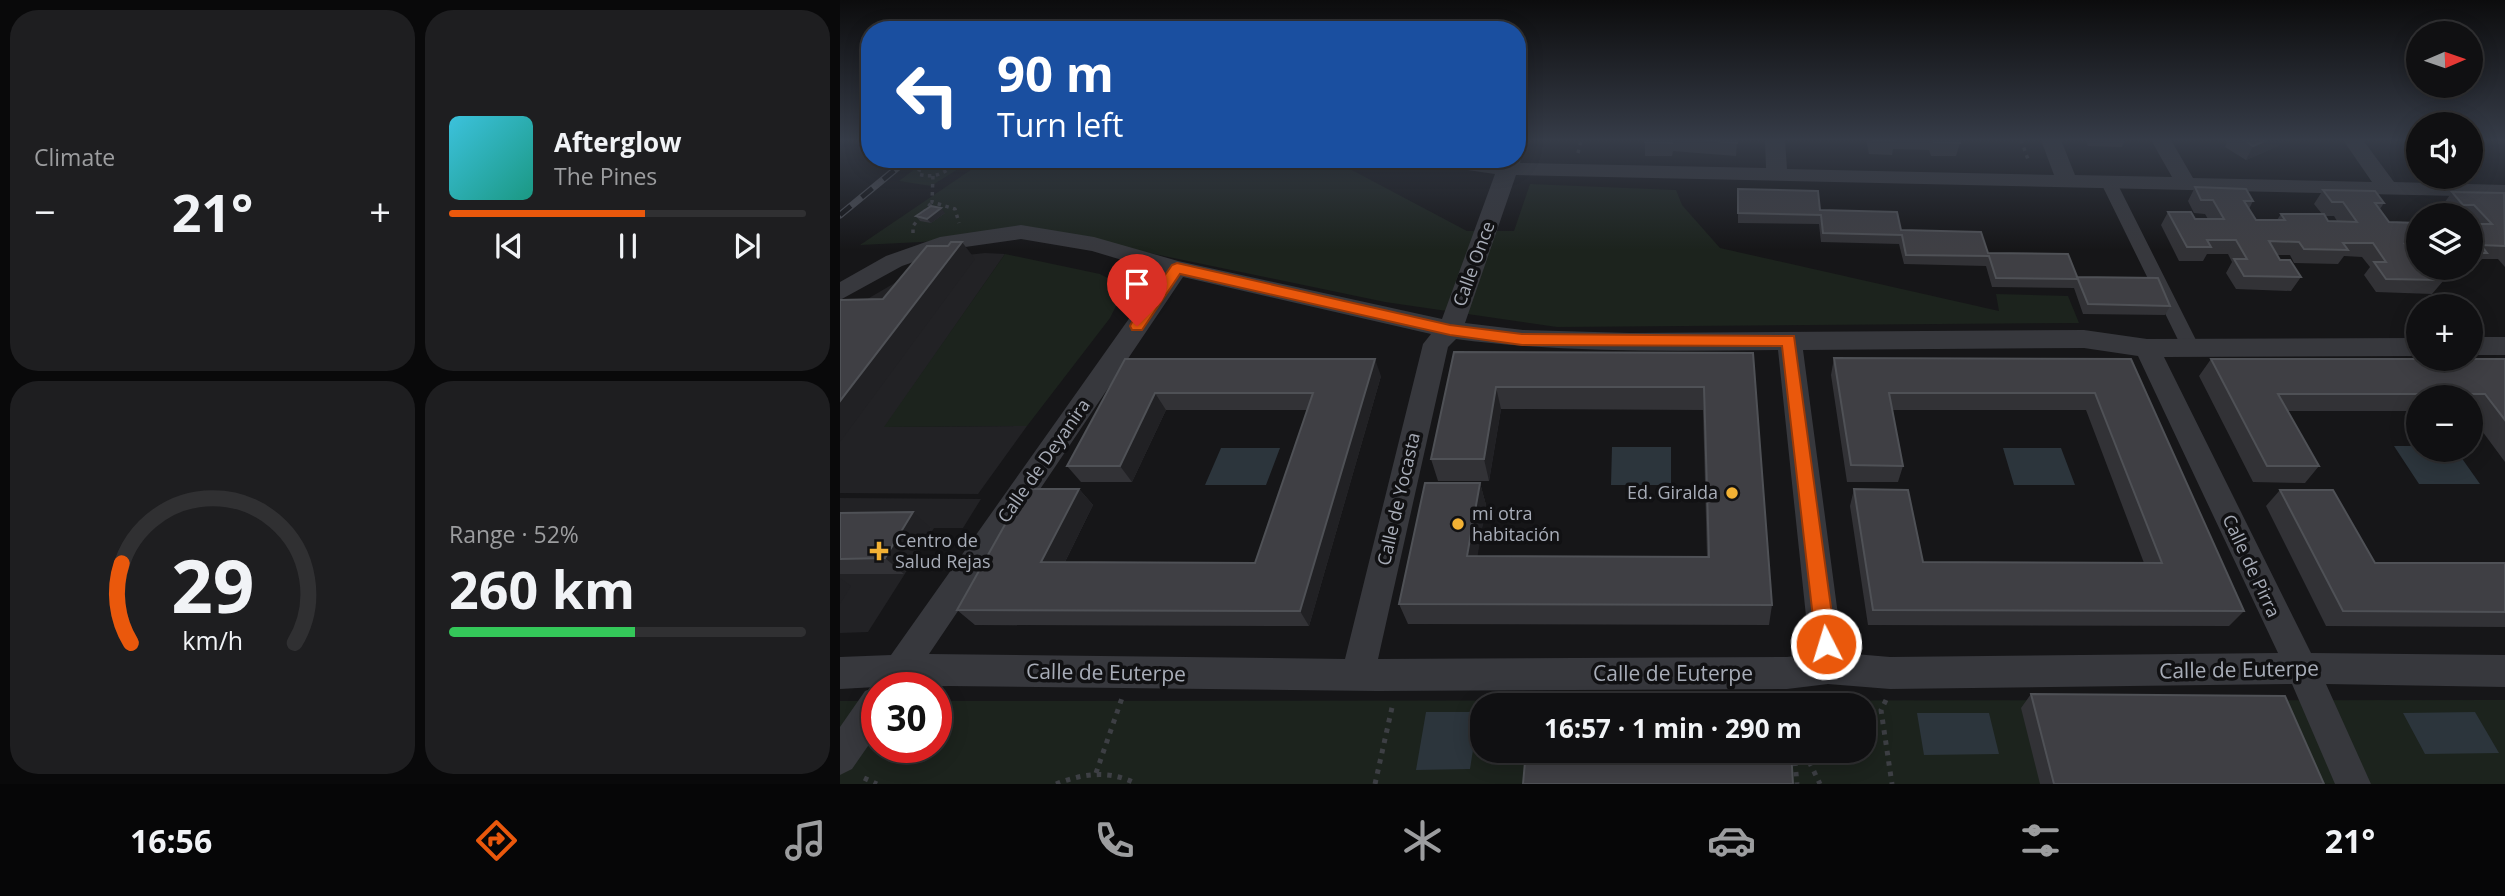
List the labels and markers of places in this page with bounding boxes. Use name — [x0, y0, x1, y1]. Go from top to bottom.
pin — [1107, 254, 1167, 326]
place label: Ed. Giralda — [1627, 480, 1718, 504]
marker: Ed. Giralda — [1724, 485, 1740, 501]
place label: mi otra habitación — [1472, 501, 1560, 546]
marker: mi otra habitación — [1450, 516, 1466, 532]
place label: Centro de Salud Rejas — [895, 528, 990, 573]
marker: Centro de Salud Rejas — [869, 541, 889, 561]

